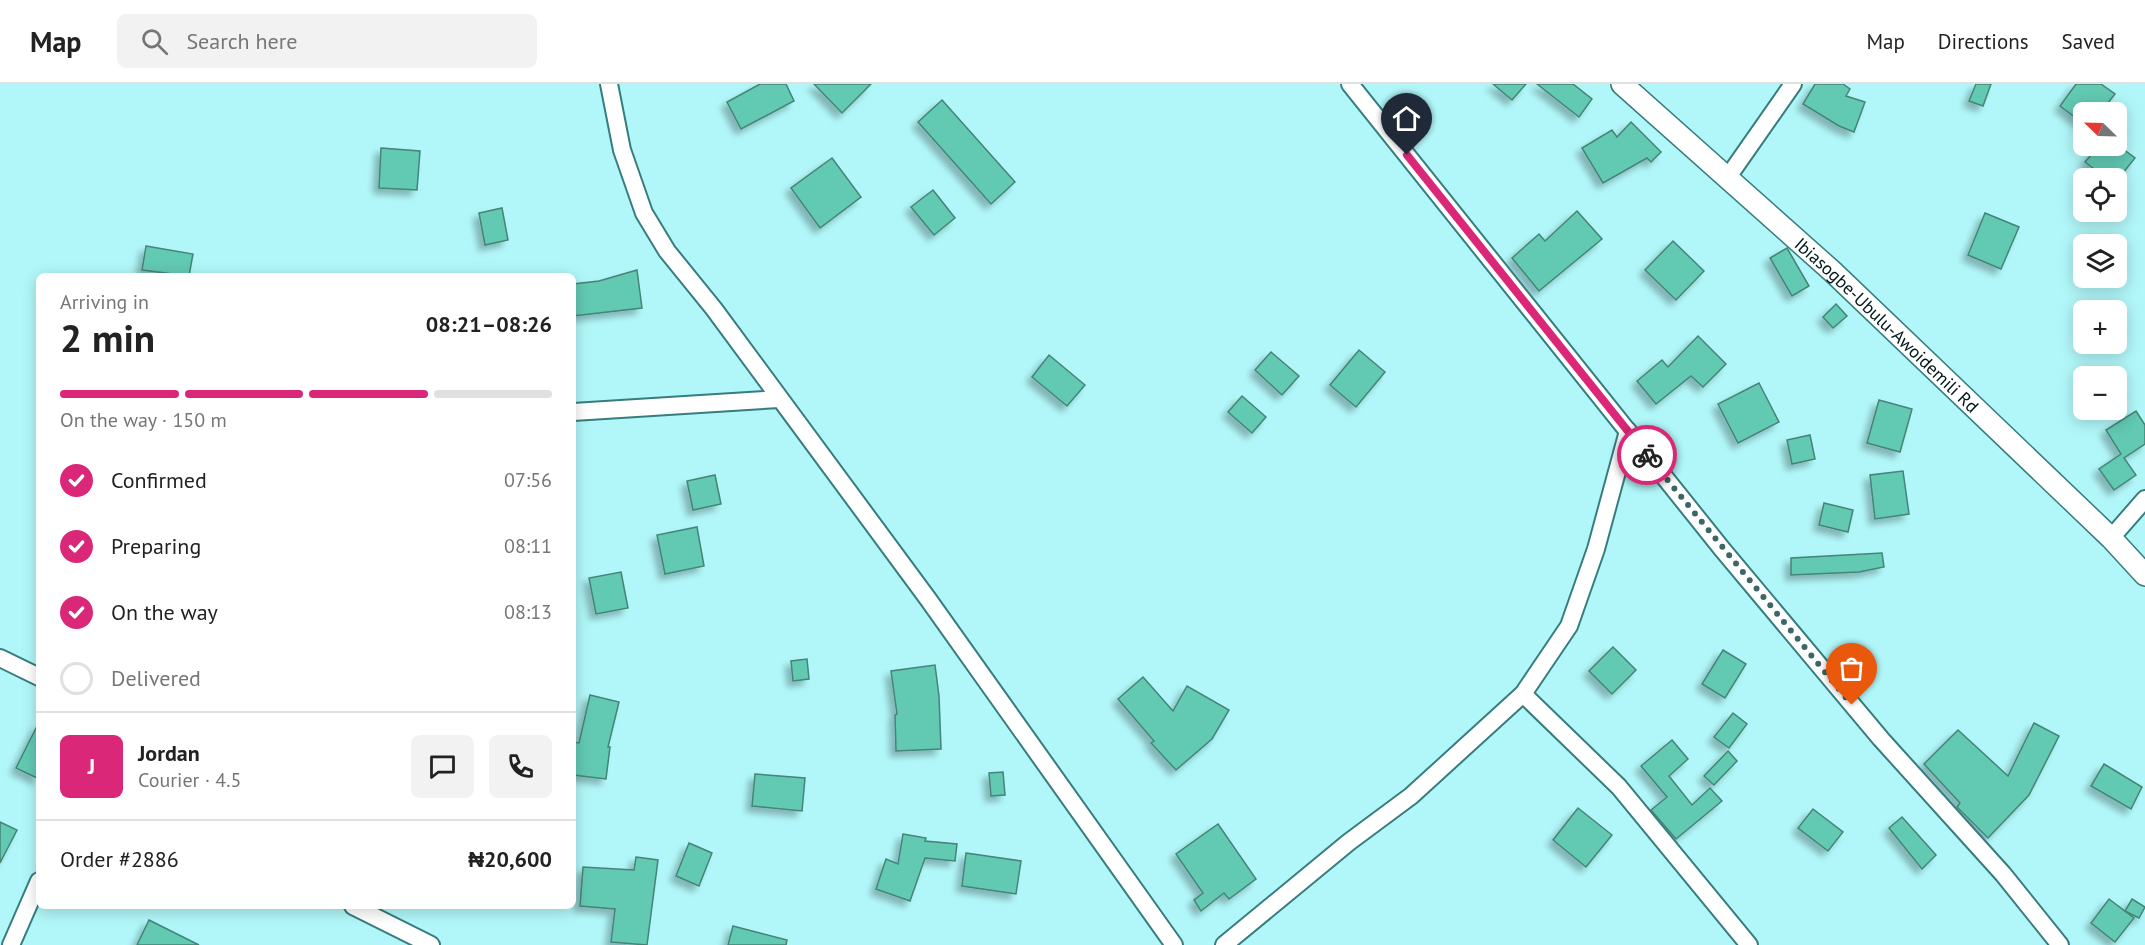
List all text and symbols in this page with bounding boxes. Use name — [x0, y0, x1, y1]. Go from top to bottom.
search box — [117, 14, 537, 68]
text: Map — [30, 23, 81, 60]
icon: search — [138, 25, 171, 58]
text: Search here — [186, 27, 297, 55]
text: Map — [1866, 28, 1905, 55]
text: Directions — [1938, 28, 2029, 55]
text: Saved — [2062, 28, 2115, 55]
pin — [1381, 93, 1432, 155]
icon: home — [1390, 102, 1423, 135]
north arrow — [2073, 102, 2127, 156]
map controls — [2073, 102, 2127, 420]
button: locate — [2073, 168, 2127, 222]
street label: Ibiasogbe-Ubulu-Awoidemili Rd — [1790, 232, 1984, 417]
button: layers — [2073, 234, 2127, 288]
text: Arriving in — [60, 289, 149, 315]
button: + — [2073, 300, 2127, 354]
text: 08:21–08:26 — [426, 310, 552, 338]
text: 2 min — [60, 312, 155, 363]
button: − — [2073, 366, 2127, 420]
text: On the way · 150 m — [60, 407, 227, 433]
courier — [1617, 425, 1677, 485]
icon: bike — [1631, 439, 1664, 472]
icon: check — [60, 464, 93, 497]
text: Confirmed — [111, 466, 207, 494]
text: 07:56 — [504, 467, 552, 493]
icon: check — [60, 530, 93, 563]
text: Preparing — [111, 532, 201, 560]
text: 08:11 — [504, 533, 552, 559]
icon: check — [60, 596, 93, 629]
text: On the way — [111, 598, 218, 626]
text: 08:13 — [504, 599, 552, 625]
pin — [1826, 643, 1877, 705]
icon: bag — [1835, 652, 1868, 685]
text: Delivered — [111, 664, 201, 692]
button: chat — [411, 735, 474, 798]
button: phone — [489, 735, 552, 798]
text: Jordan — [138, 739, 200, 767]
text: J — [88, 752, 95, 780]
text: Courier · 4.5 — [138, 767, 241, 793]
text: Order #2886 — [60, 845, 179, 873]
text: ₦20,600 — [468, 845, 552, 873]

